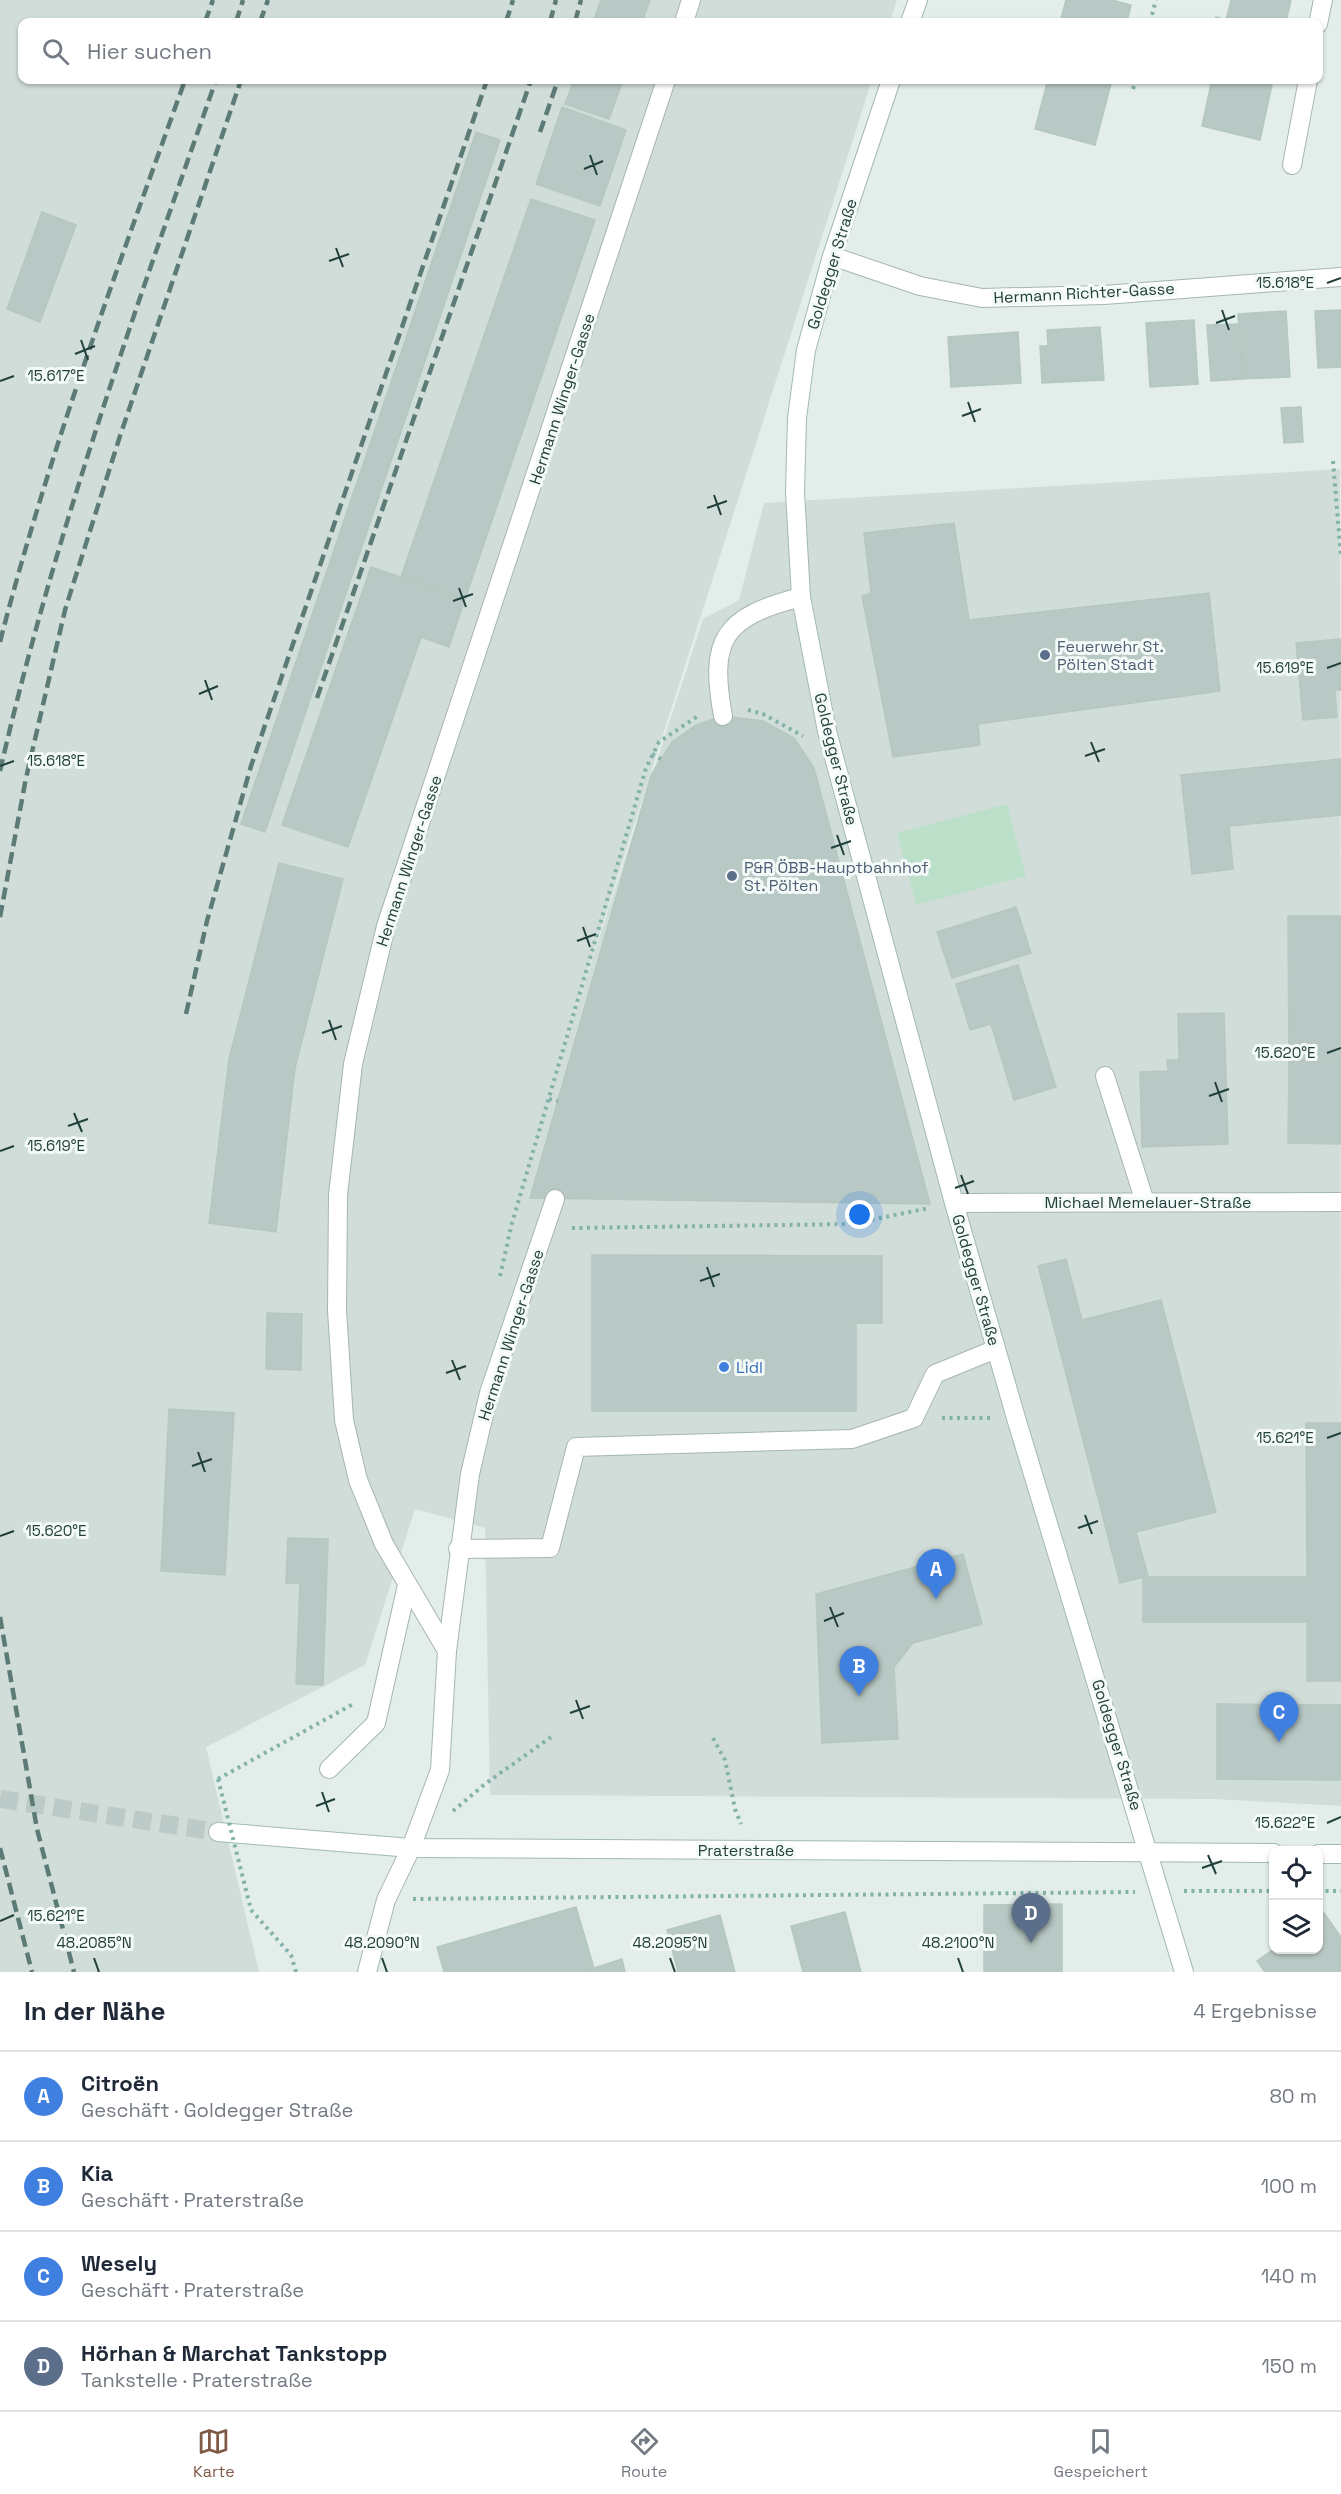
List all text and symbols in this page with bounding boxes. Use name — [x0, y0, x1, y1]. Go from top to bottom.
search box — [18, 18, 1323, 84]
icon: search — [39, 35, 72, 68]
text: Hier suchen — [87, 37, 212, 65]
street label: Goldegger Straße — [802, 196, 862, 332]
text: 15.618°E — [1256, 273, 1314, 292]
street label: Hermann Richter-Gasse — [993, 278, 1175, 308]
street label: Hermann Winger-Gasse — [524, 311, 600, 487]
text: 15.617°E — [28, 366, 84, 385]
place label: Feuerwehr St. Pölten Stadt — [1057, 636, 1164, 675]
marker: Feuerwehr St. Pölten Stadt — [1038, 648, 1052, 662]
text: 15.619°E — [1256, 658, 1314, 677]
street label: Goldegger Straße — [809, 691, 863, 827]
text: 15.618°E — [27, 751, 85, 770]
street label: Hermann Winger-Gasse — [371, 773, 447, 949]
place label: P&R ÖBB-Hauptbahnhof St. Pölten — [744, 857, 928, 896]
marker: P&R ÖBB-Hauptbahnhof St. Pölten — [725, 869, 739, 883]
text: 15.620°E — [1255, 1043, 1315, 1062]
text: 15.619°E — [27, 1136, 85, 1155]
street label: Michael Memelauer-Straße — [1045, 1192, 1251, 1213]
your location — [845, 1200, 874, 1229]
street label: Goldegger Straße — [947, 1212, 1005, 1348]
street label: Hermann Winger-Gasse — [473, 1247, 549, 1423]
place label: Lidl — [736, 1357, 763, 1378]
marker: Lidl — [717, 1360, 731, 1374]
text: 15.621°E — [1256, 1428, 1314, 1447]
text: 15.620°E — [26, 1521, 86, 1540]
pin: A — [916, 1550, 956, 1599]
pin: B — [840, 1646, 878, 1696]
street label: Goldegger Straße — [1087, 1677, 1147, 1813]
pin: C — [1260, 1692, 1298, 1742]
text: 15.622°E — [1255, 1813, 1315, 1832]
street label: Praterstraße — [698, 1840, 794, 1861]
map controls — [1269, 1846, 1323, 1954]
button: locate — [1269, 1846, 1323, 1900]
pin: D — [1012, 1894, 1050, 1943]
button: layers — [1269, 1900, 1323, 1954]
text: 15.621°E — [27, 1906, 85, 1925]
text: 48.2085°N — [56, 1933, 132, 1952]
text: 48.2090°N — [344, 1933, 420, 1952]
text: 48.2095°N — [632, 1933, 708, 1952]
text: 48.2100°N — [922, 1933, 994, 1952]
text: In der Nähe — [24, 1994, 165, 2028]
text: 4 Ergebnisse — [1193, 1998, 1317, 2024]
text: Citroën — [81, 2069, 159, 2097]
text: A — [37, 2083, 50, 2109]
text: 80 m — [1269, 2083, 1317, 2109]
text: Geschäft · Goldegger Straße — [81, 2097, 353, 2123]
text: Kia — [81, 2159, 113, 2187]
text: B — [37, 2173, 50, 2199]
text: 100 m — [1261, 2173, 1317, 2199]
text: Geschäft · Praterstraße — [81, 2187, 304, 2213]
text: Wesely — [81, 2249, 157, 2277]
text: C — [37, 2263, 50, 2289]
text: 140 m — [1261, 2263, 1317, 2289]
text: Geschäft · Praterstraße — [81, 2277, 304, 2303]
text: Hörhan & Marchat Tankstopp — [81, 2339, 387, 2367]
text: D — [37, 2353, 50, 2379]
text: 150 m — [1262, 2353, 1317, 2379]
text: Tankstelle · Praterstraße — [81, 2367, 313, 2393]
tab: Karte — [193, 2425, 235, 2482]
tab: Route — [621, 2425, 667, 2482]
tab: Gespeichert — [1053, 2425, 1148, 2482]

